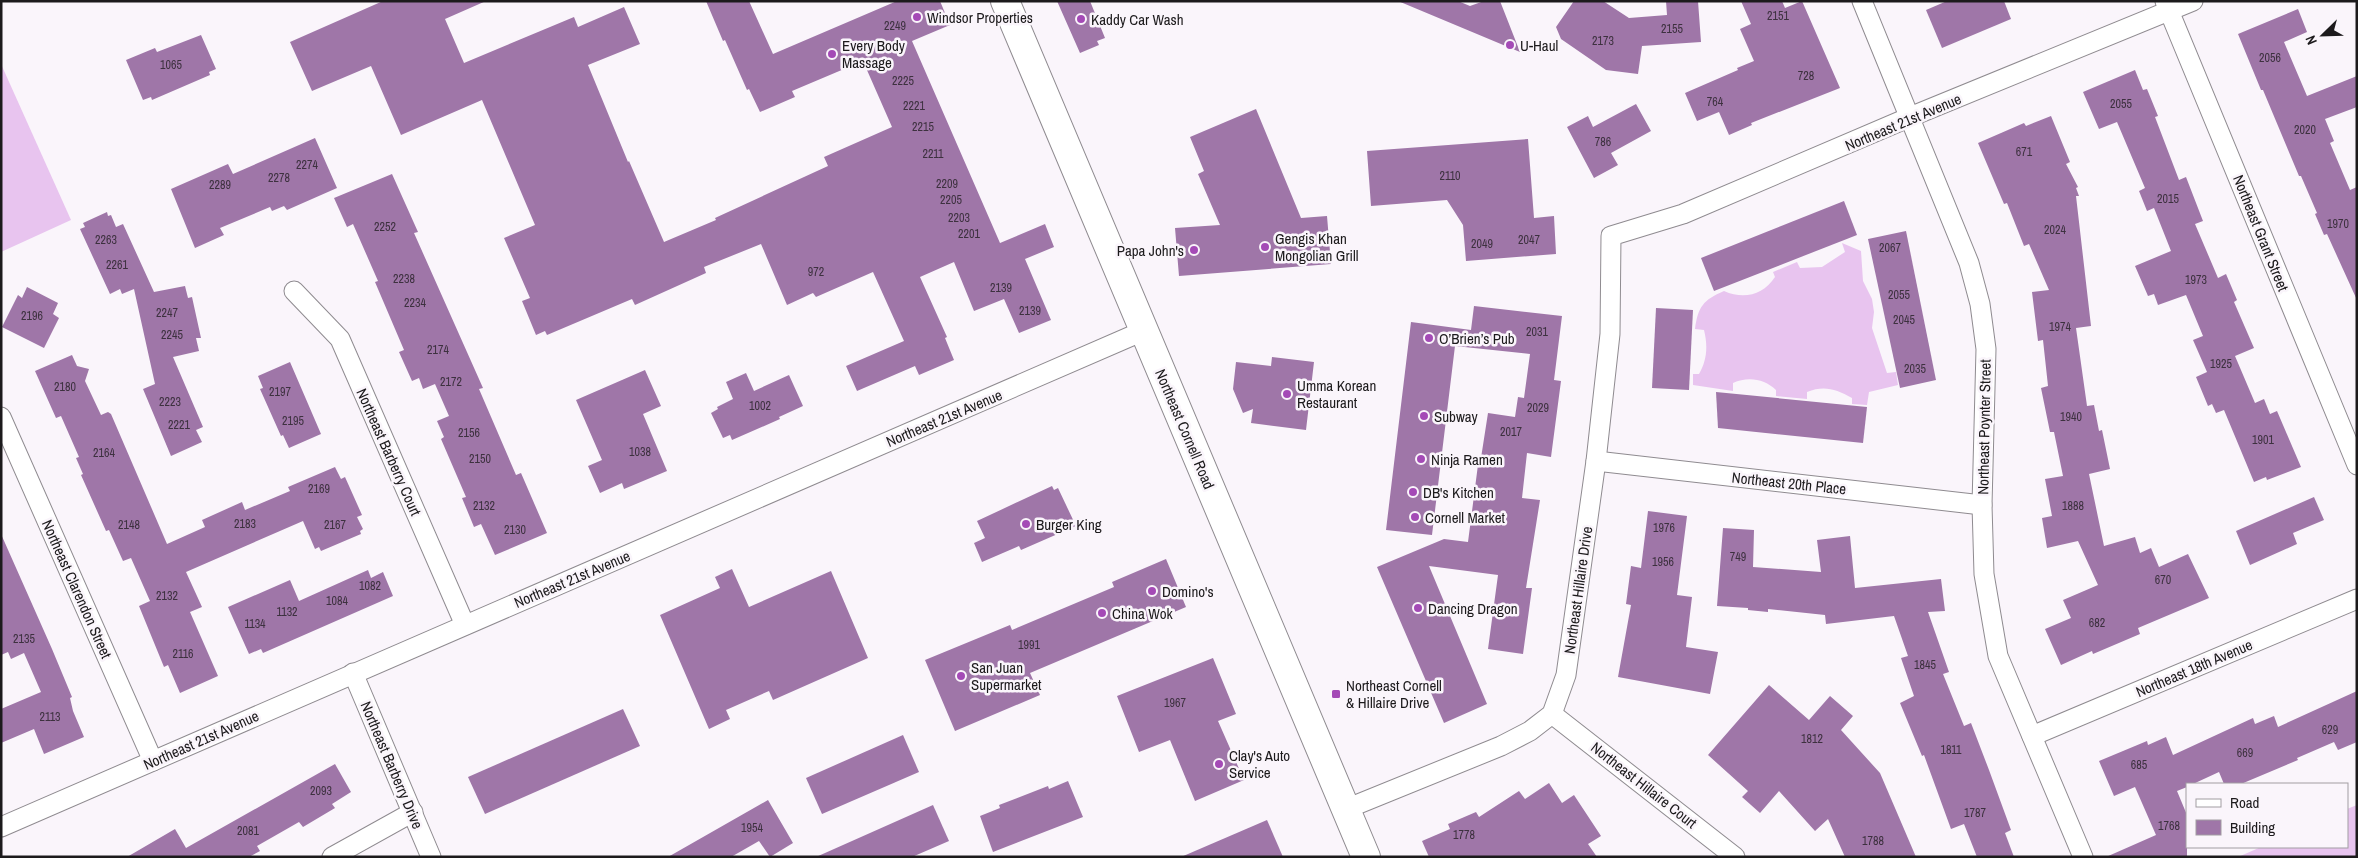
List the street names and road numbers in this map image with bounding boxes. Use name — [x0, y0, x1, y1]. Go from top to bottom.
street label: Northeast 21st Avenue — [1842, 88, 1964, 156]
street label: Northeast Grant Street — [2228, 172, 2294, 295]
street label: Northeast Poynter Street — [1972, 359, 1996, 495]
street label: Northeast Cornell Road — [1150, 366, 1220, 492]
street label: Northeast 21st Avenue — [883, 384, 1005, 452]
street label: Northeast Barberry Court — [351, 385, 427, 520]
street label: Northeast 20th Place — [1731, 467, 1847, 499]
street label: Northeast Clarendon Street — [37, 516, 117, 662]
street label: Northeast Hillaire Drive — [1559, 525, 1597, 655]
street label: Northeast 21st Avenue — [511, 545, 633, 613]
street label: Northeast 18th Avenue — [2132, 634, 2256, 702]
street label: Northeast Barberry Drive — [356, 698, 428, 832]
street label: Northeast 21st Avenue — [140, 705, 262, 775]
street label: Northeast Hillaire Court — [1587, 737, 1702, 833]

